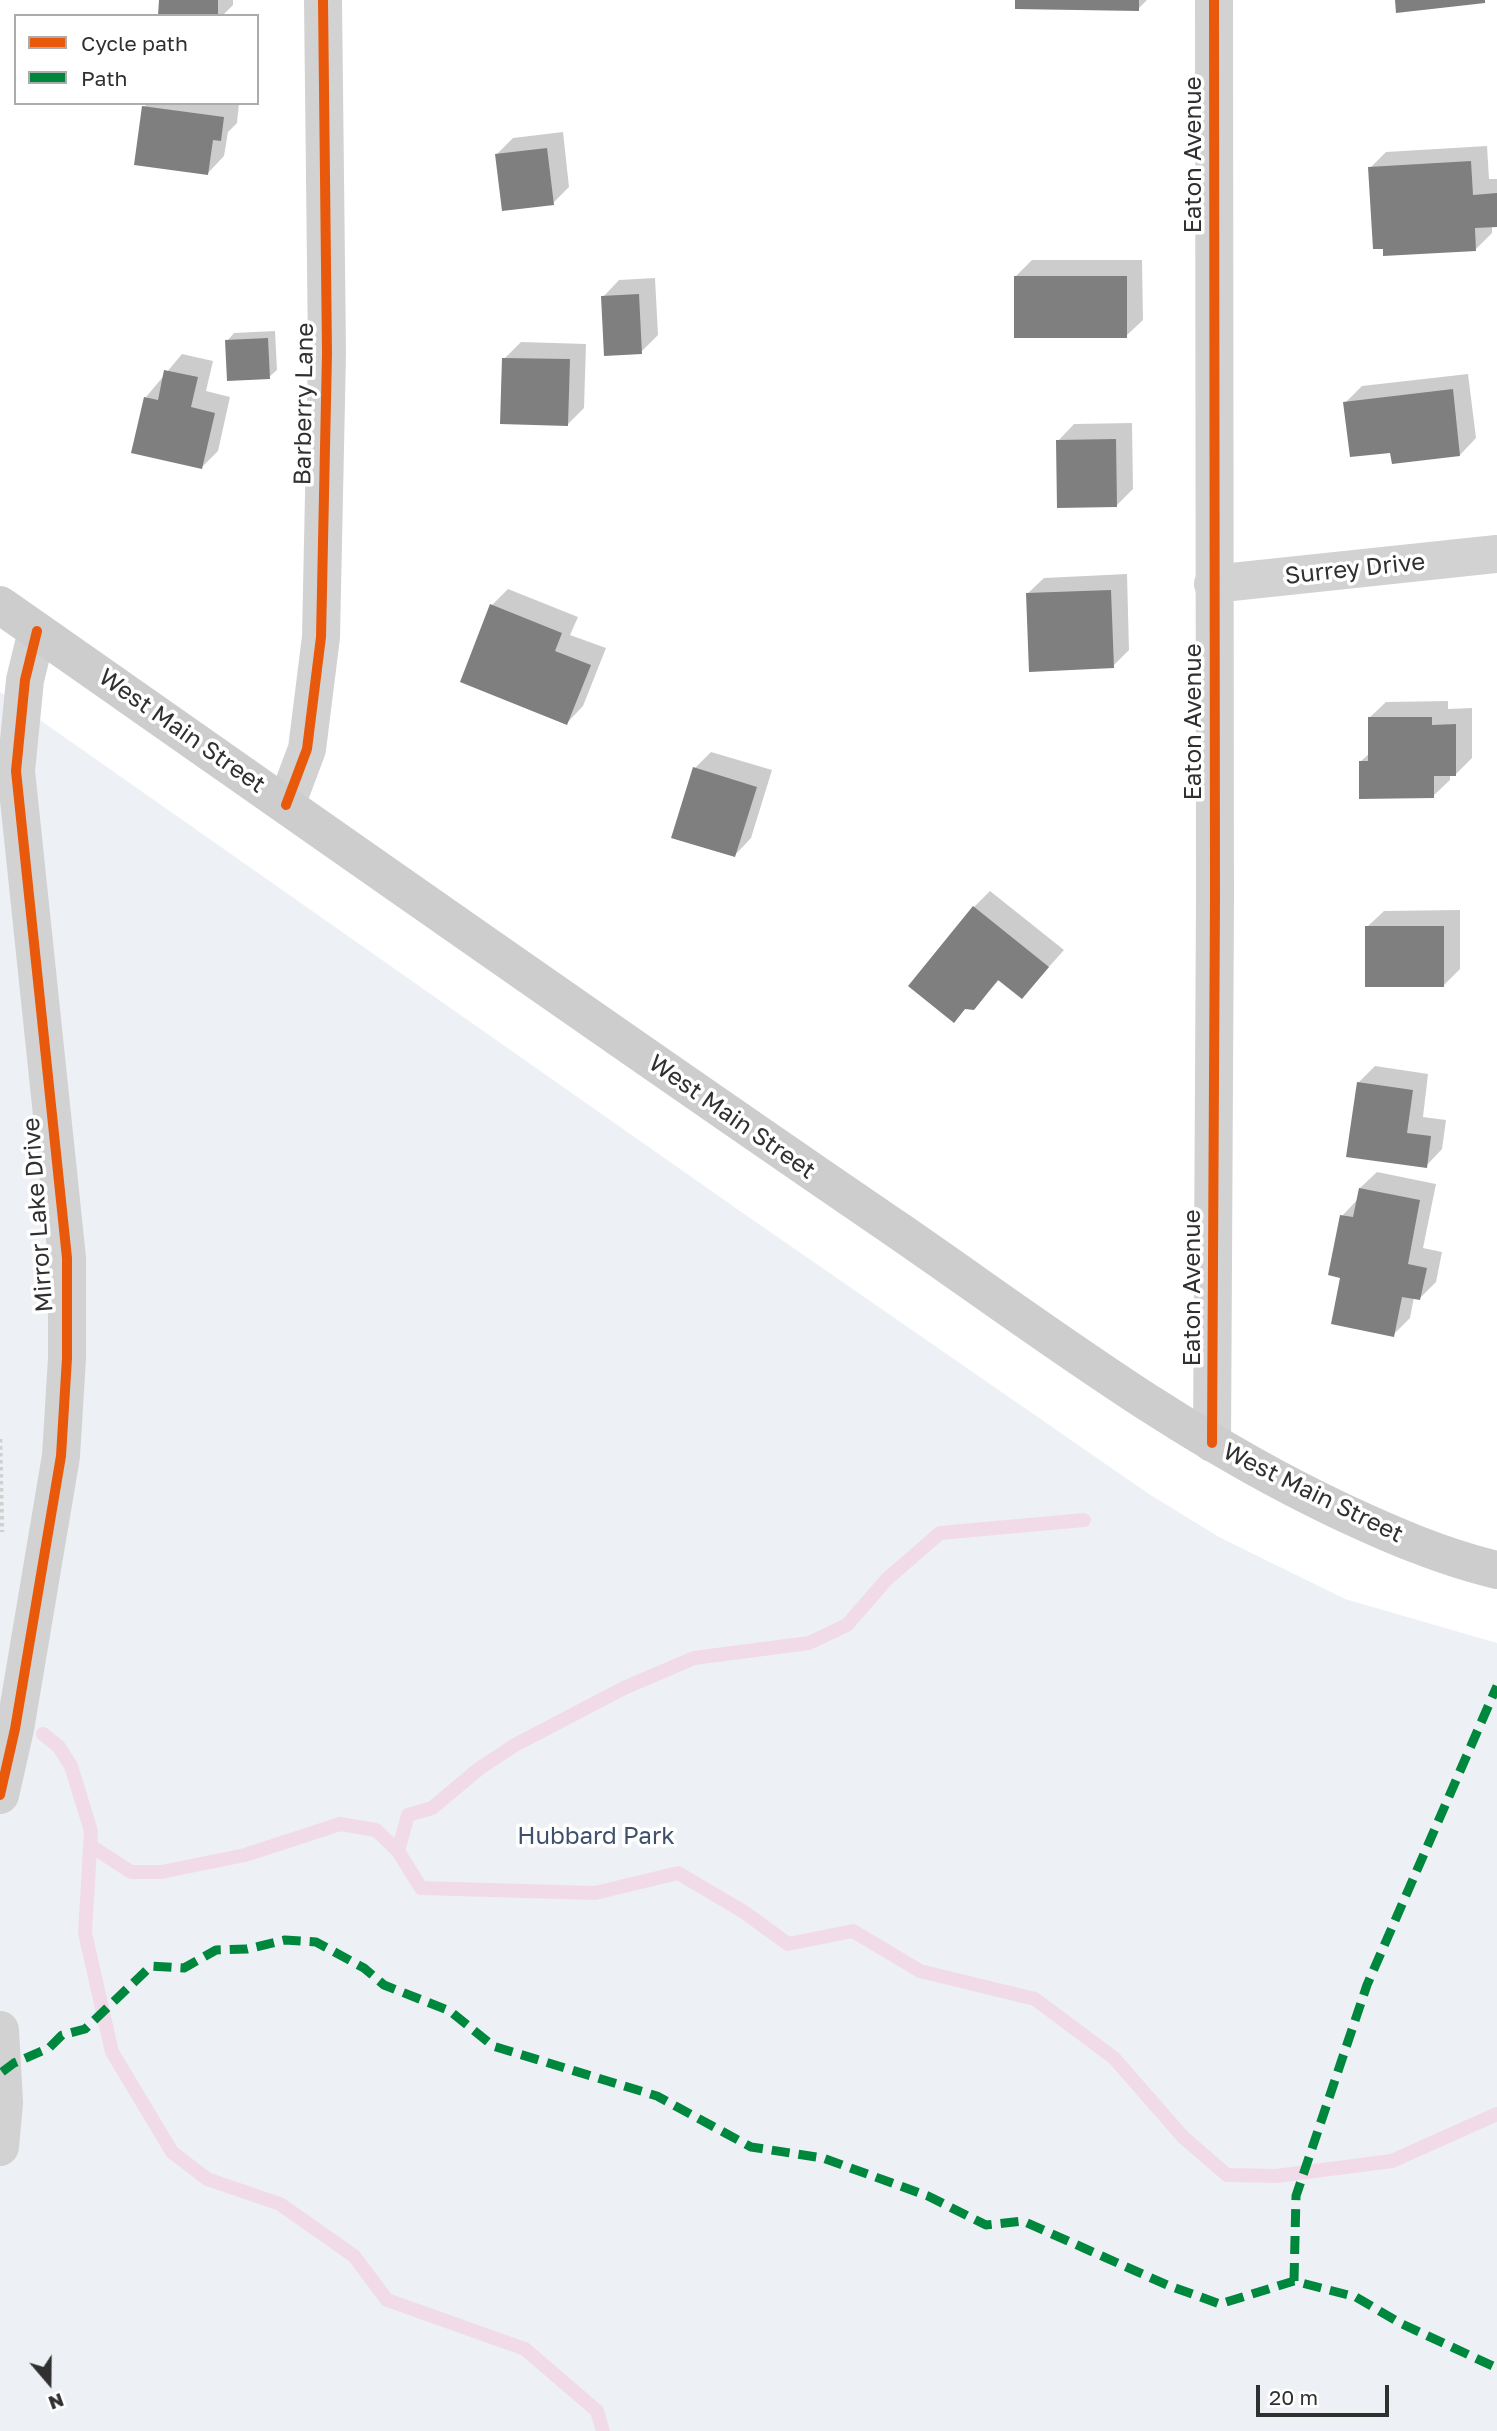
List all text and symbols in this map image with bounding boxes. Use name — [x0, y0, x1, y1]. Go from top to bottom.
legend — [14, 14, 259, 105]
text: Cycle path — [81, 30, 188, 56]
text: Path — [81, 65, 128, 91]
street label: Eaton Avenue — [1179, 76, 1207, 234]
street label: Barberry Lane — [288, 322, 320, 486]
street label: Surrey Drive — [1284, 547, 1426, 591]
street label: Eaton Avenue — [1179, 643, 1207, 801]
street label: West Main Street — [93, 663, 271, 799]
street label: West Main Street — [643, 1049, 821, 1185]
street label: Mirror Lake Drive — [17, 1117, 59, 1313]
street label: Eaton Avenue — [1178, 1209, 1206, 1367]
street label: West Main Street — [1218, 1437, 1408, 1549]
park label: Hubbard Park — [517, 1822, 675, 1850]
north arrow — [14, 2347, 84, 2417]
scale bar — [1259, 2372, 1392, 2416]
text: 20 m — [1269, 2384, 1318, 2410]
text: N — [46, 2389, 67, 2415]

